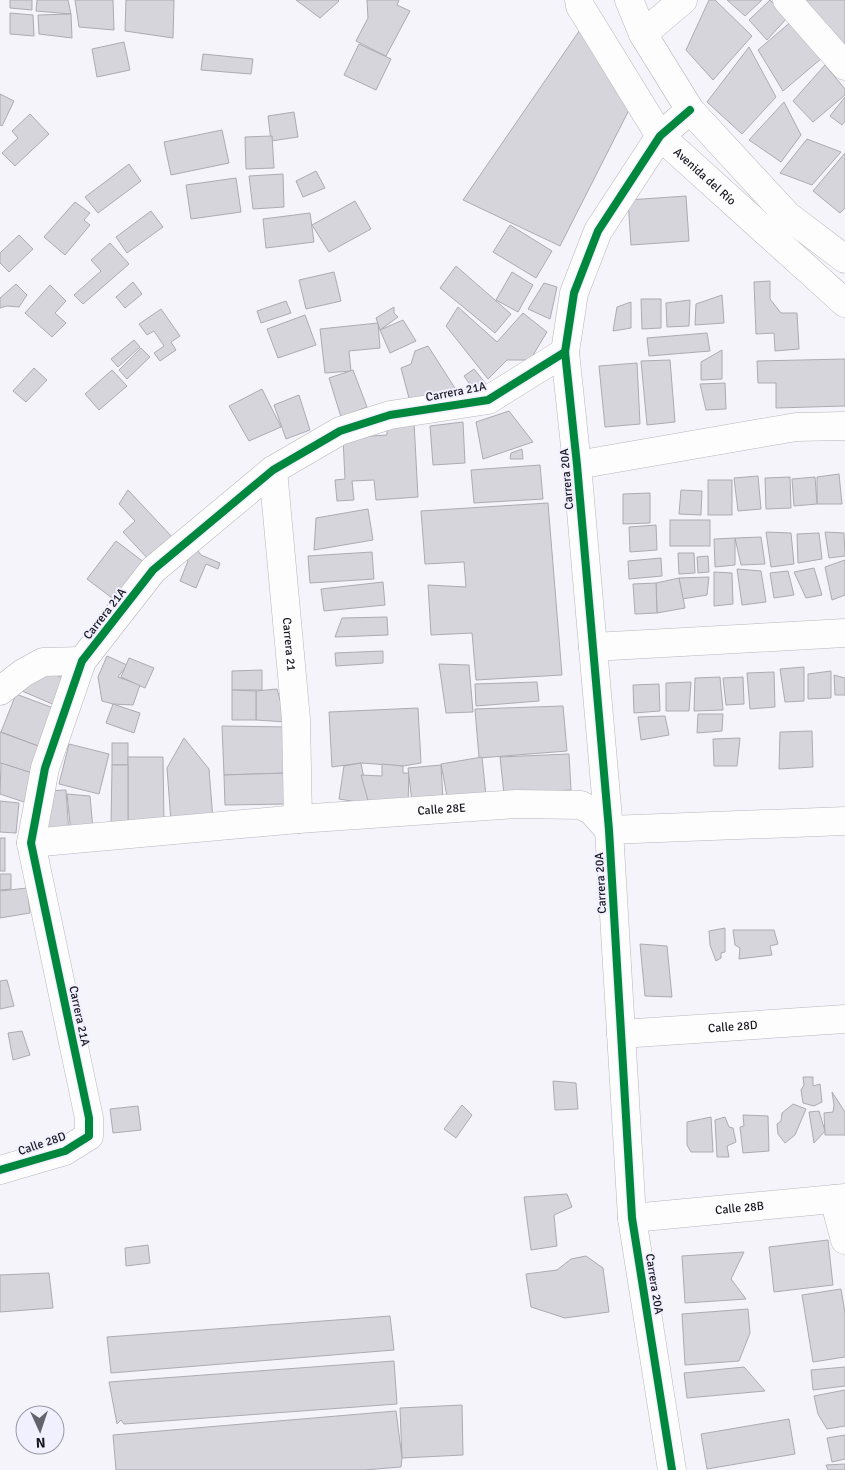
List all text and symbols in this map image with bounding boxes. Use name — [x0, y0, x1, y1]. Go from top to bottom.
street label: Avenida del Río — [671, 144, 739, 208]
street label: Carrera 21A — [425, 379, 488, 405]
street label: Carrera 20A — [557, 447, 577, 510]
street label: Carrera 21A — [80, 585, 130, 643]
street label: Carrera 21 — [279, 617, 299, 672]
street label: Calle 28E — [417, 800, 466, 818]
street label: Carrera 20A — [592, 851, 610, 914]
street label: Carrera 21A — [65, 985, 93, 1048]
street label: Calle 28D — [708, 1017, 758, 1036]
street label: Calle 28D — [16, 1129, 68, 1159]
street label: Calle 28B — [714, 1198, 765, 1218]
street label: Carrera 20A — [642, 1253, 666, 1316]
north arrow — [15, 1405, 65, 1455]
text: N — [35, 1434, 46, 1451]

